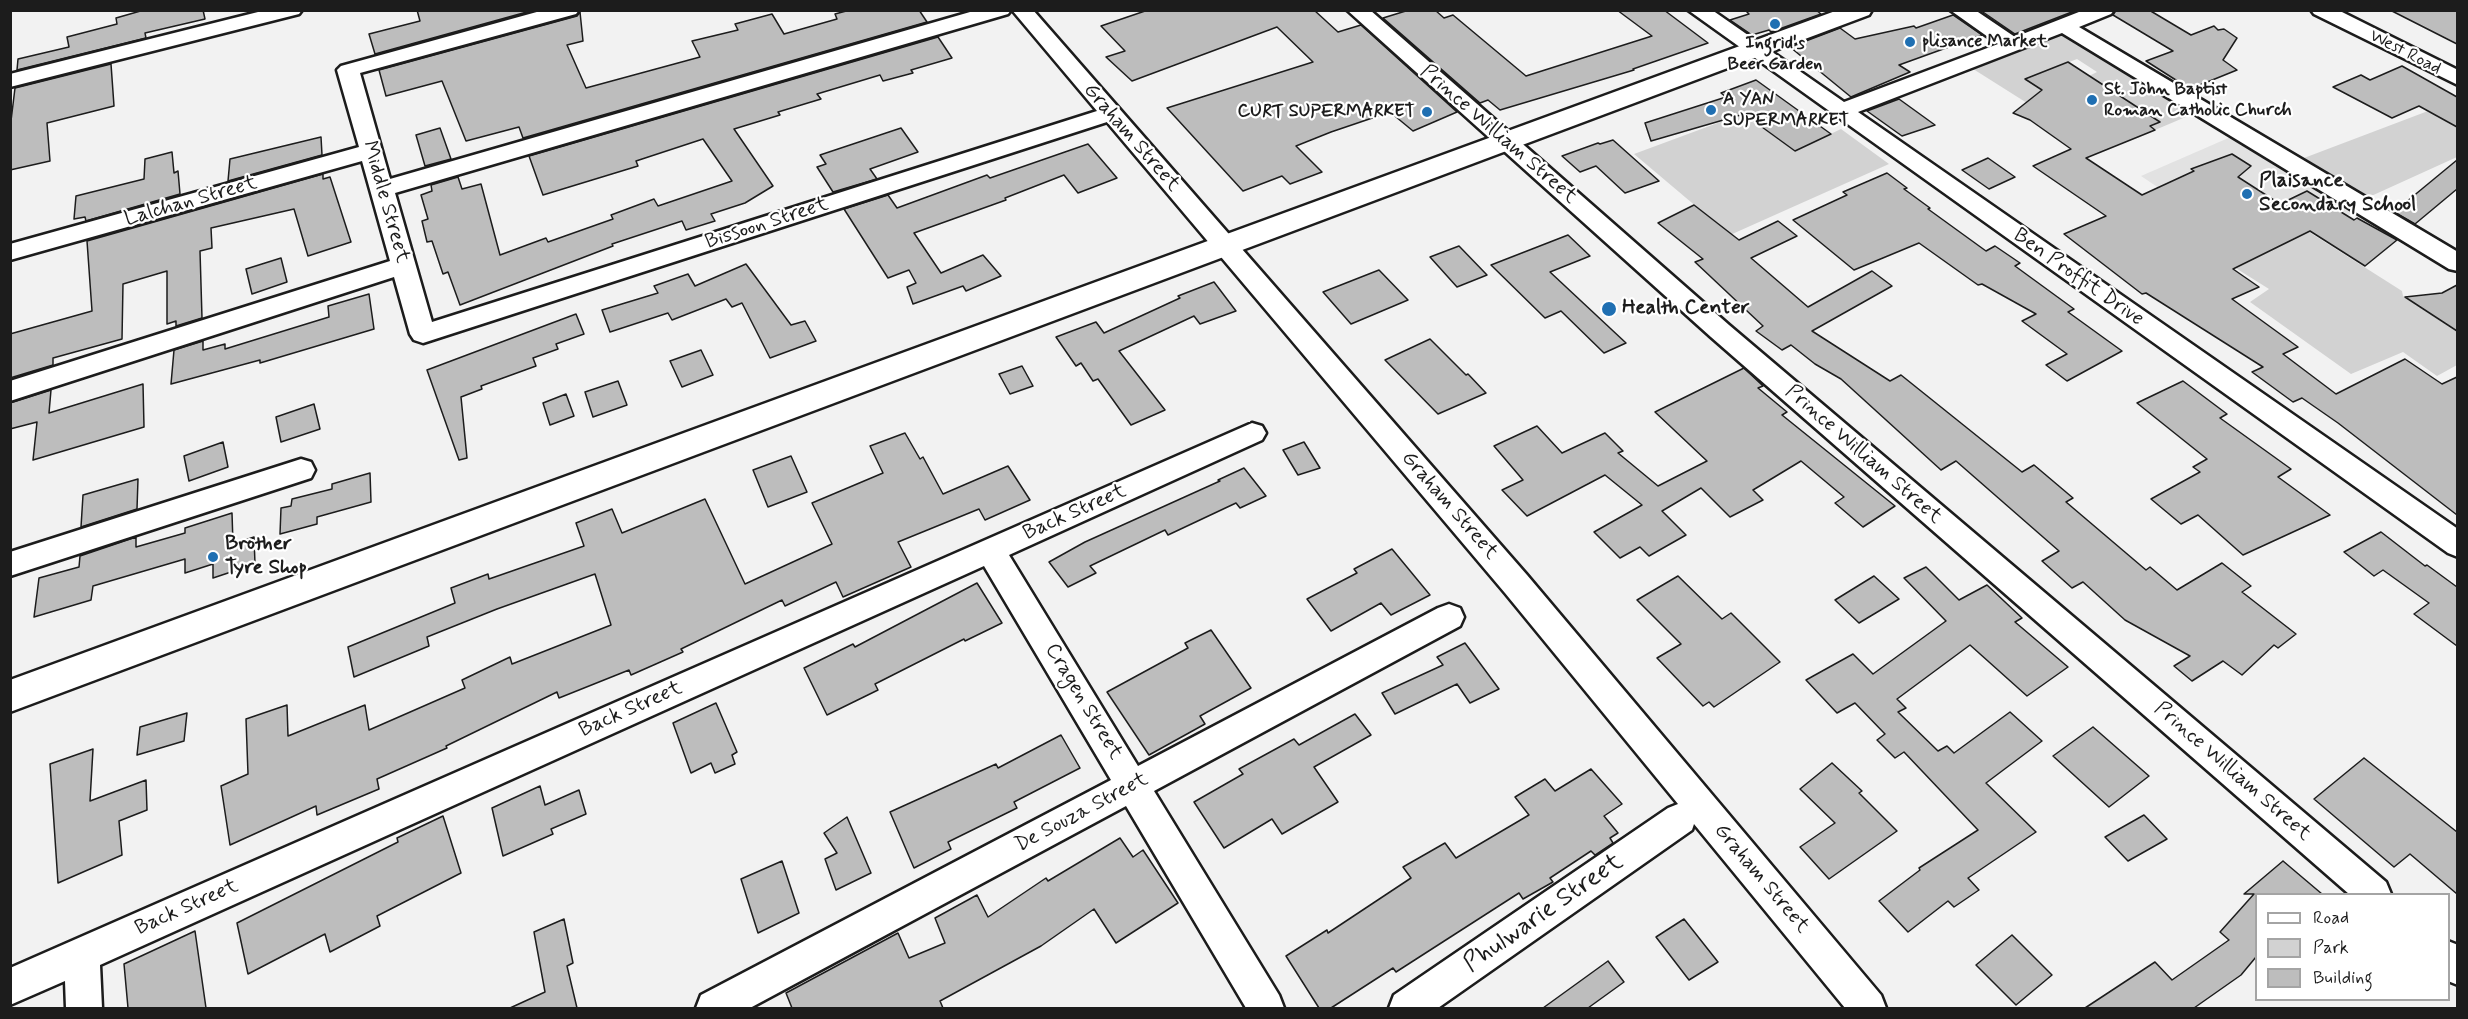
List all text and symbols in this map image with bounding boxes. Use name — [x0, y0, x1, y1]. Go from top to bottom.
marker: Ingrid's Beer Garden — [1768, 17, 1782, 31]
street label: West Road — [2365, 26, 2445, 80]
place label: plisance Market — [1922, 31, 2047, 53]
place label: Ingrid's Beer Garden — [1728, 33, 1822, 76]
marker: plisance Market — [1903, 35, 1917, 49]
street label: Prince William Street — [1414, 60, 1582, 210]
street label: Graham Street — [1077, 79, 1185, 197]
place label: St. John Baptist Roman Catholic Church — [2104, 79, 2292, 122]
place label: A YAN SUPERMARKET — [1723, 89, 1849, 132]
marker: St. John Baptist Roman Catholic Church — [2085, 93, 2099, 107]
place label: CURT SUPERMARKET — [1237, 101, 1415, 123]
marker: A YAN SUPERMARKET — [1704, 103, 1718, 117]
marker: CURT SUPERMARKET — [1420, 105, 1434, 119]
street label: Middle Street — [356, 138, 414, 266]
place label: Plaisance Secondary School — [2259, 169, 2416, 219]
street label: Lalchan Street — [122, 171, 260, 233]
marker: Plaisance Secondary School — [2240, 187, 2254, 201]
street label: Bissoon Street — [702, 192, 832, 256]
street label: Ben Proffit Drive — [2008, 224, 2148, 332]
place label: Health Center — [1622, 296, 1750, 322]
marker: Health Center — [1600, 300, 1618, 318]
street label: Prince William Street — [1779, 380, 1947, 530]
street label: Graham Street — [1395, 447, 1503, 565]
street label: Back Street — [1020, 479, 1130, 547]
place label: Brother Tyre Shop — [225, 532, 307, 582]
marker: Brother Tyre Shop — [206, 550, 220, 564]
street label: Cragen Street — [1038, 639, 1128, 765]
street label: Back Street — [576, 676, 686, 744]
street label: Prince William Street — [2148, 697, 2316, 847]
street label: De Souza Street — [1011, 767, 1153, 859]
street label: Graham Street — [1708, 819, 1814, 939]
street label: Phulwarie Street — [1458, 847, 1630, 981]
street label: Back Street — [132, 874, 242, 942]
legend — [2255, 893, 2450, 1001]
text: Road — [2313, 906, 2349, 930]
text: Park — [2313, 936, 2349, 960]
text: Building — [2313, 966, 2373, 990]

